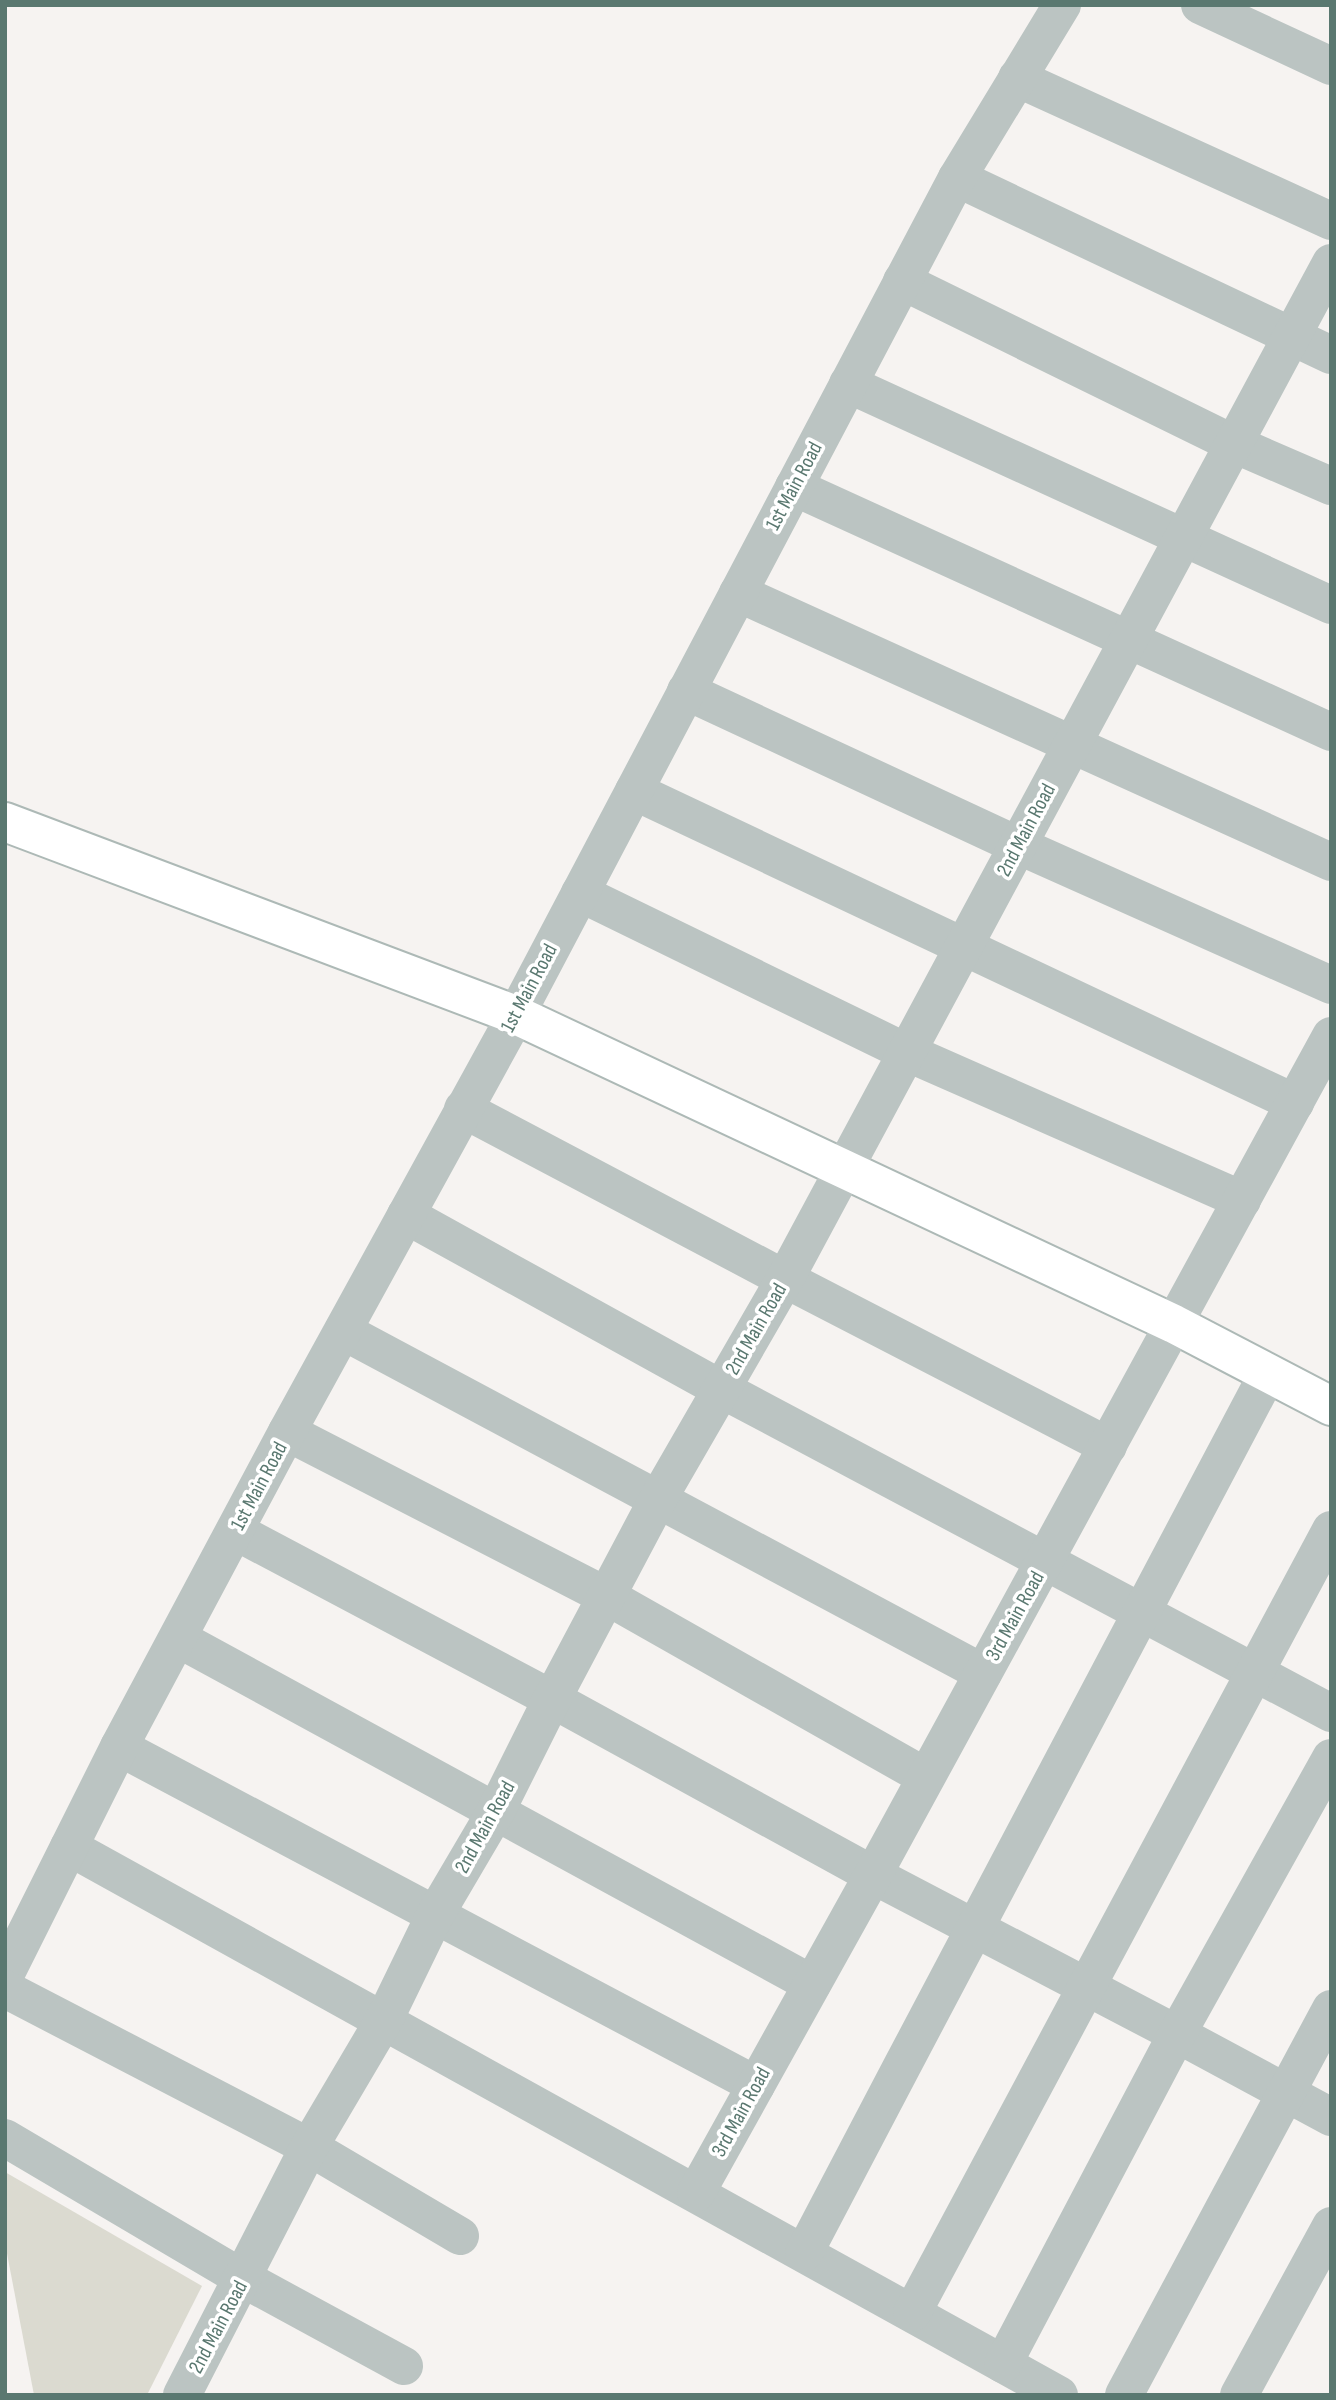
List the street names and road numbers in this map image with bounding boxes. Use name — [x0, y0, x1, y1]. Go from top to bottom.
street label: 1st Main Road — [760, 438, 828, 534]
street label: 2nd Main Road — [991, 779, 1061, 881]
street label: 1st Main Road — [495, 940, 563, 1036]
street label: 2nd Main Road — [720, 1279, 792, 1379]
street label: 1st Main Road — [225, 1438, 293, 1534]
street label: 3rd Main Road — [980, 1567, 1050, 1665]
street label: 2nd Main Road — [449, 1777, 521, 1877]
street label: 3rd Main Road — [706, 2063, 776, 2161]
street label: 2nd Main Road — [183, 2276, 253, 2378]

